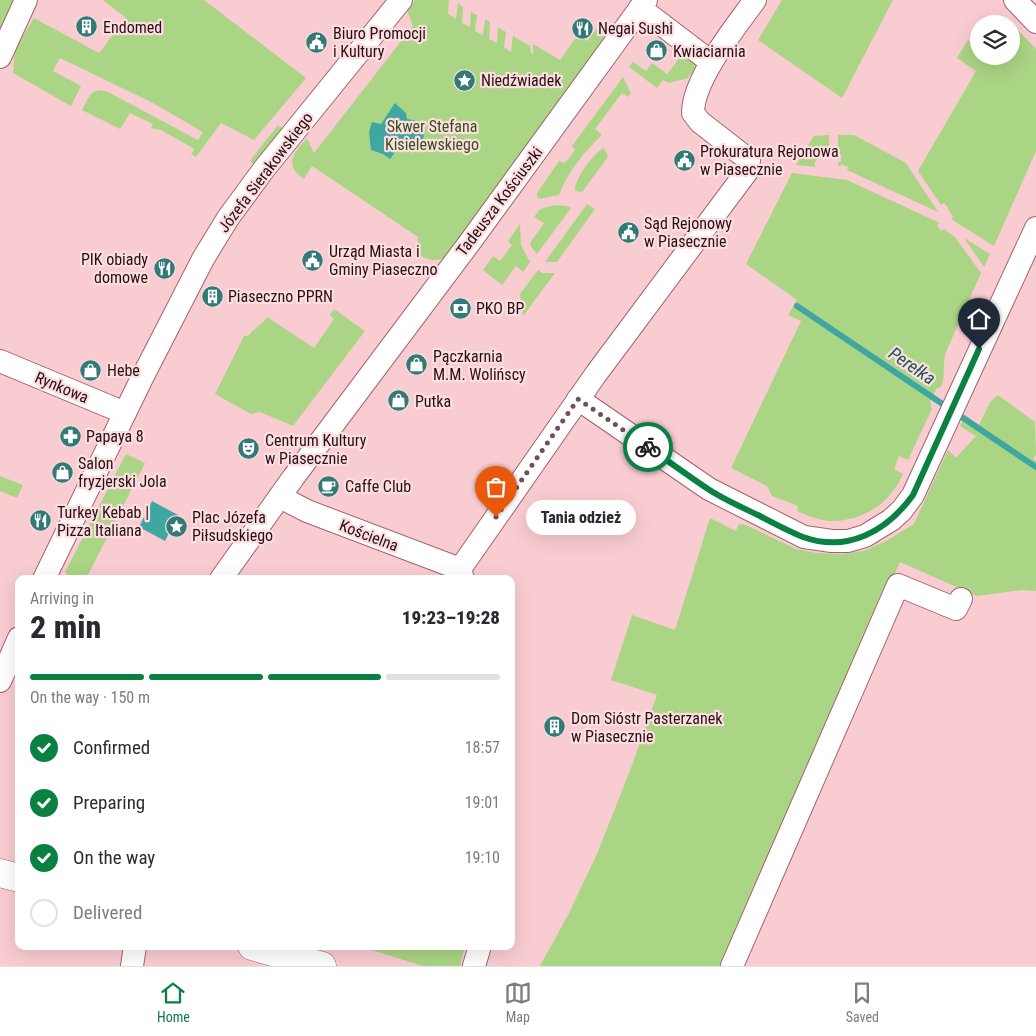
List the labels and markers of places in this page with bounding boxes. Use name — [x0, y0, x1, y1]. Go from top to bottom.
building icon: Endomed — [75, 15, 99, 39]
restaurant icon: Negai Sushi — [570, 16, 594, 40]
place label: Endomed — [103, 18, 162, 37]
place label: Negai Sushi — [598, 19, 673, 38]
place label: Biuro Promocji i Kultury — [333, 24, 426, 61]
public building icon: Biuro Promocji i Kultury — [305, 30, 329, 54]
shop icon: Kwiaciarnia — [645, 39, 669, 63]
place label: Kwiaciarnia — [673, 42, 746, 61]
place icon: Niedźwiadek — [453, 68, 477, 92]
place label: Niedźwiadek — [481, 71, 562, 90]
place label: Prokuratura Rejonowa w Piasecznie — [700, 142, 839, 179]
public building icon: Prokuratura Rejonowa w Piasecznie — [672, 148, 696, 172]
place label: Sąd Rejonowy w Piasecznie — [644, 214, 732, 251]
public building icon: Sąd Rejonowy w Piasecznie — [616, 220, 640, 244]
place label: Urząd Miasta i Gminy Piaseczno — [329, 242, 437, 279]
public building icon: Urząd Miasta i Gminy Piaseczno — [301, 248, 325, 272]
place label: PIK obiady domowe — [81, 250, 148, 287]
restaurant icon: PIK obiady domowe — [152, 256, 176, 280]
building icon: Piaseczno PPRN — [200, 284, 224, 308]
place label: Piaseczno PPRN — [228, 287, 333, 306]
bank icon: PKO BP — [448, 296, 472, 320]
pin — [958, 298, 1000, 349]
place label: PKO BP — [476, 299, 524, 318]
place label: Pączkarnia M.M. Wolińscy — [433, 347, 526, 384]
shop icon: Pączkarnia M.M. Wolińscy — [405, 353, 429, 377]
shop icon: Hebe — [79, 358, 103, 382]
place label: Hebe — [107, 361, 140, 380]
shop icon: Putka — [387, 389, 411, 413]
place label: Putka — [415, 392, 451, 411]
pharmacy icon: Papaya 8 — [58, 424, 82, 448]
place label: Papaya 8 — [86, 427, 144, 446]
place label: Centrum Kultury w Piasecznie — [265, 431, 367, 468]
theatre icon: Centrum Kultury w Piasecznie — [237, 437, 261, 461]
place label: Salon fryzjerski Jola — [78, 454, 167, 491]
shop icon: Salon fryzjerski Jola — [50, 460, 74, 484]
pin — [475, 466, 517, 517]
cafe icon: Caffe Club — [317, 474, 341, 498]
place label: Caffe Club — [345, 477, 411, 496]
callout: Tania odzież — [526, 500, 636, 534]
place label: Turkey Kebab | Pizza Italiana — [57, 503, 149, 540]
place label: Plac Józefa Piłsudskiego — [192, 508, 273, 545]
restaurant icon: Turkey Kebab | Pizza Italiana — [29, 509, 53, 533]
place icon: Plac Józefa Piłsudskiego — [164, 514, 188, 538]
place label: Dom Sióstr Pasterzanek w Piasecznie — [571, 709, 723, 746]
building icon: Dom Sióstr Pasterzanek w Piasecznie — [543, 715, 567, 739]

